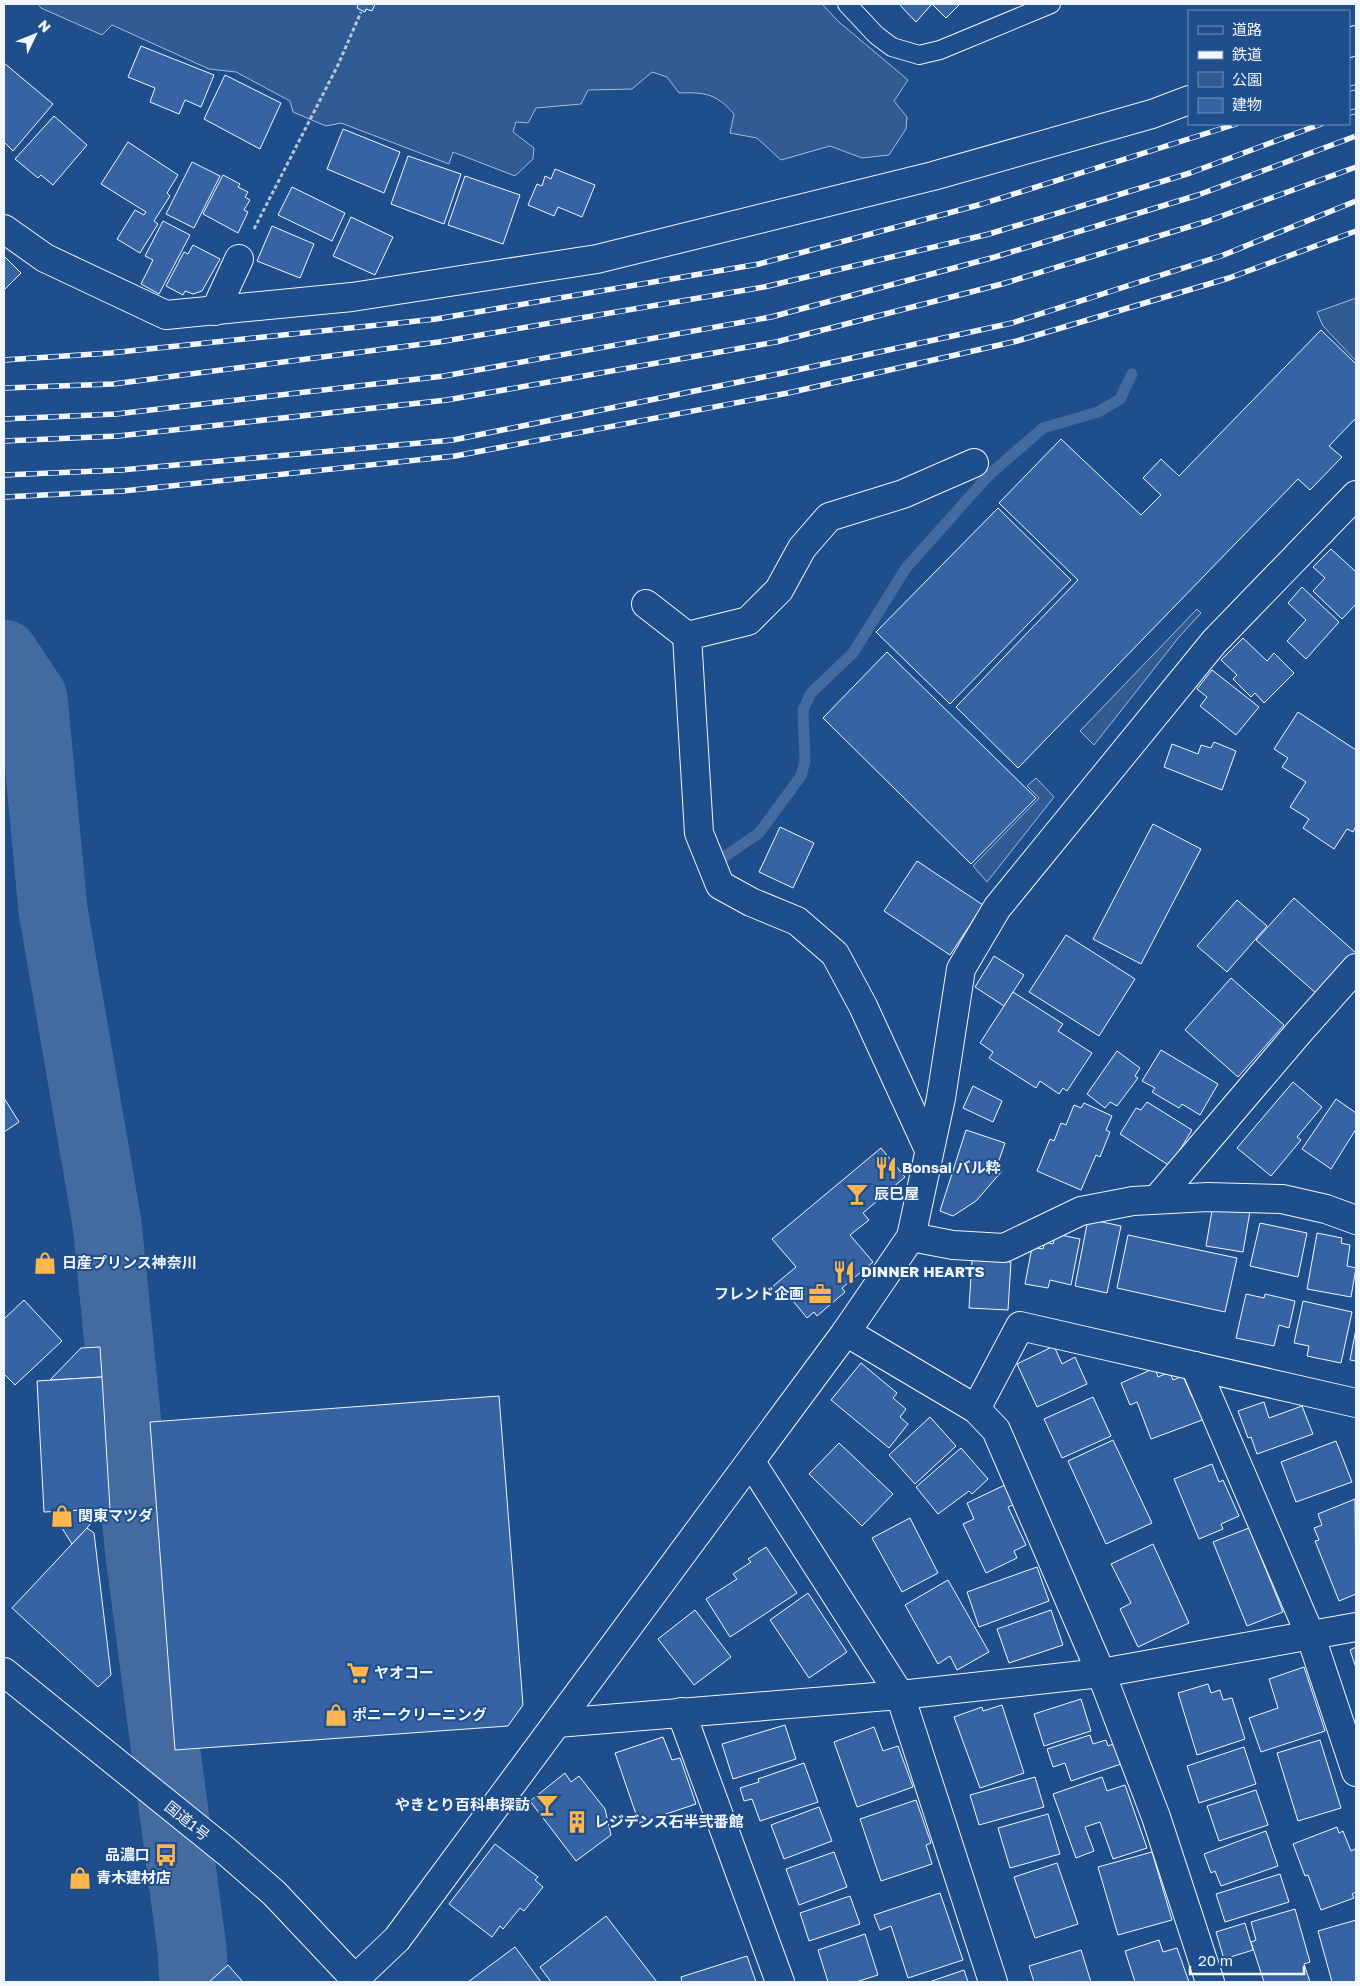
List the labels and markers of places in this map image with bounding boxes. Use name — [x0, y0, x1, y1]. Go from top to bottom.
restaurant icon: Bonsai バル粋 — [873, 1155, 899, 1181]
place label: Bonsai バル粋 — [902, 1158, 1001, 1176]
bar icon: 辰巳屋 — [844, 1181, 870, 1207]
place label: 辰巳屋 — [874, 1184, 919, 1202]
shop icon: 日産プリンス神奈川 — [32, 1250, 58, 1276]
place label: 日産プリンス神奈川 — [62, 1253, 197, 1271]
restaurant icon: DINNER HEARTS — [831, 1259, 857, 1285]
place label: DINNER HEARTS — [861, 1262, 985, 1280]
office icon: フレンド企画 — [807, 1281, 833, 1307]
place label: フレンド企画 — [714, 1284, 804, 1302]
shop icon: 関東マツダ — [49, 1503, 75, 1529]
place label: 関東マツダ — [78, 1506, 153, 1524]
supermarket icon: ヤオコー — [345, 1660, 371, 1686]
place label: ヤオコー — [374, 1663, 434, 1681]
shop icon: ポニークリーニング — [323, 1702, 349, 1728]
place label: ポニークリーニング — [352, 1705, 487, 1723]
bar icon: やきとり百科串探訪 — [534, 1792, 560, 1818]
place label: やきとり百科串探訪 — [395, 1795, 530, 1813]
building icon: レジデンス石半弐番館 — [564, 1809, 590, 1835]
place label: レジデンス石半弐番館 — [594, 1812, 744, 1830]
bus stop icon: 品濃口 — [153, 1842, 179, 1868]
place label: 品濃口 — [105, 1845, 150, 1863]
shop icon: 青木建材店 — [67, 1865, 93, 1891]
place label: 青木建材店 — [96, 1868, 171, 1886]

